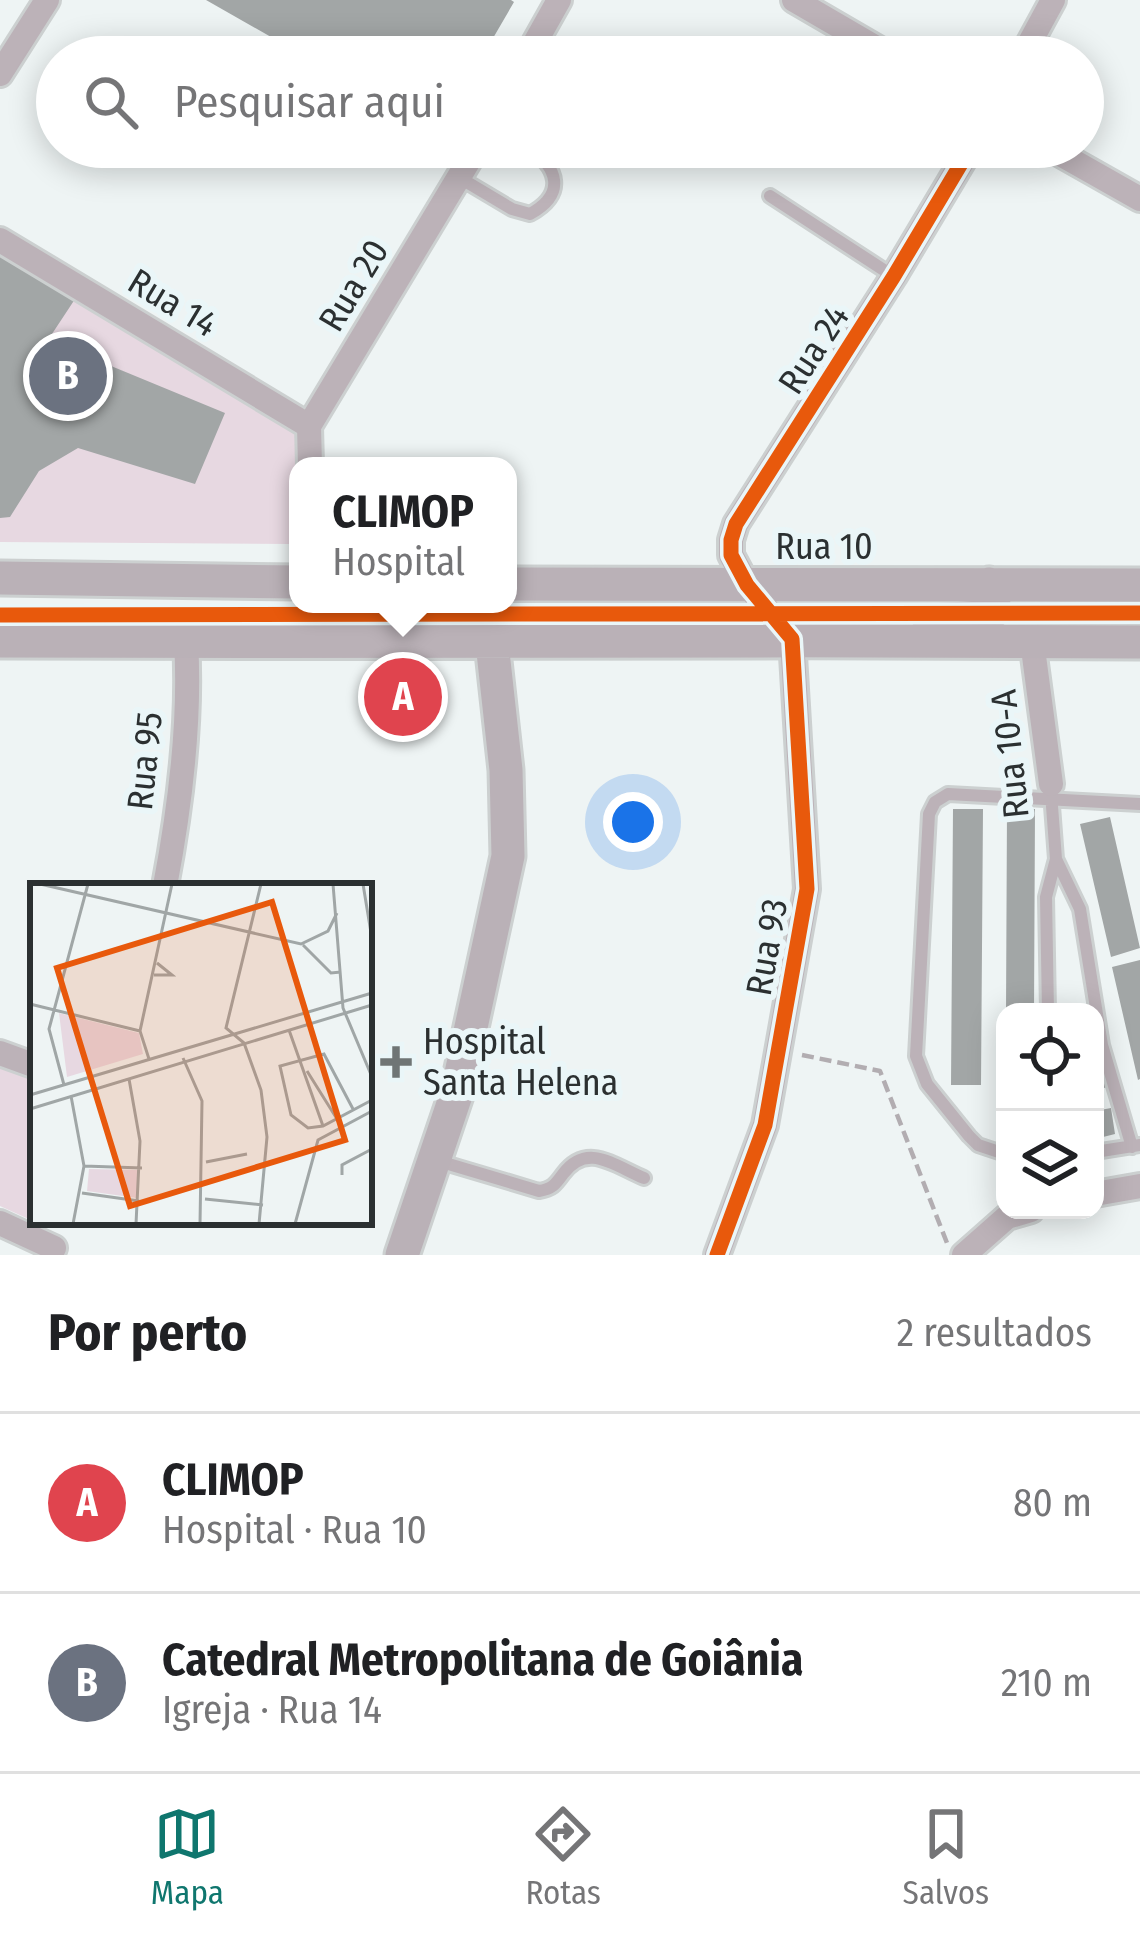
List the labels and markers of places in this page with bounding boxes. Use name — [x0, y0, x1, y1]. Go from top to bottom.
pin: B — [29, 331, 107, 421]
pin: A — [364, 652, 442, 742]
place label: Hospital Santa Helena — [423, 1020, 618, 1105]
marker: Hospital Santa Helena — [380, 1046, 412, 1078]

